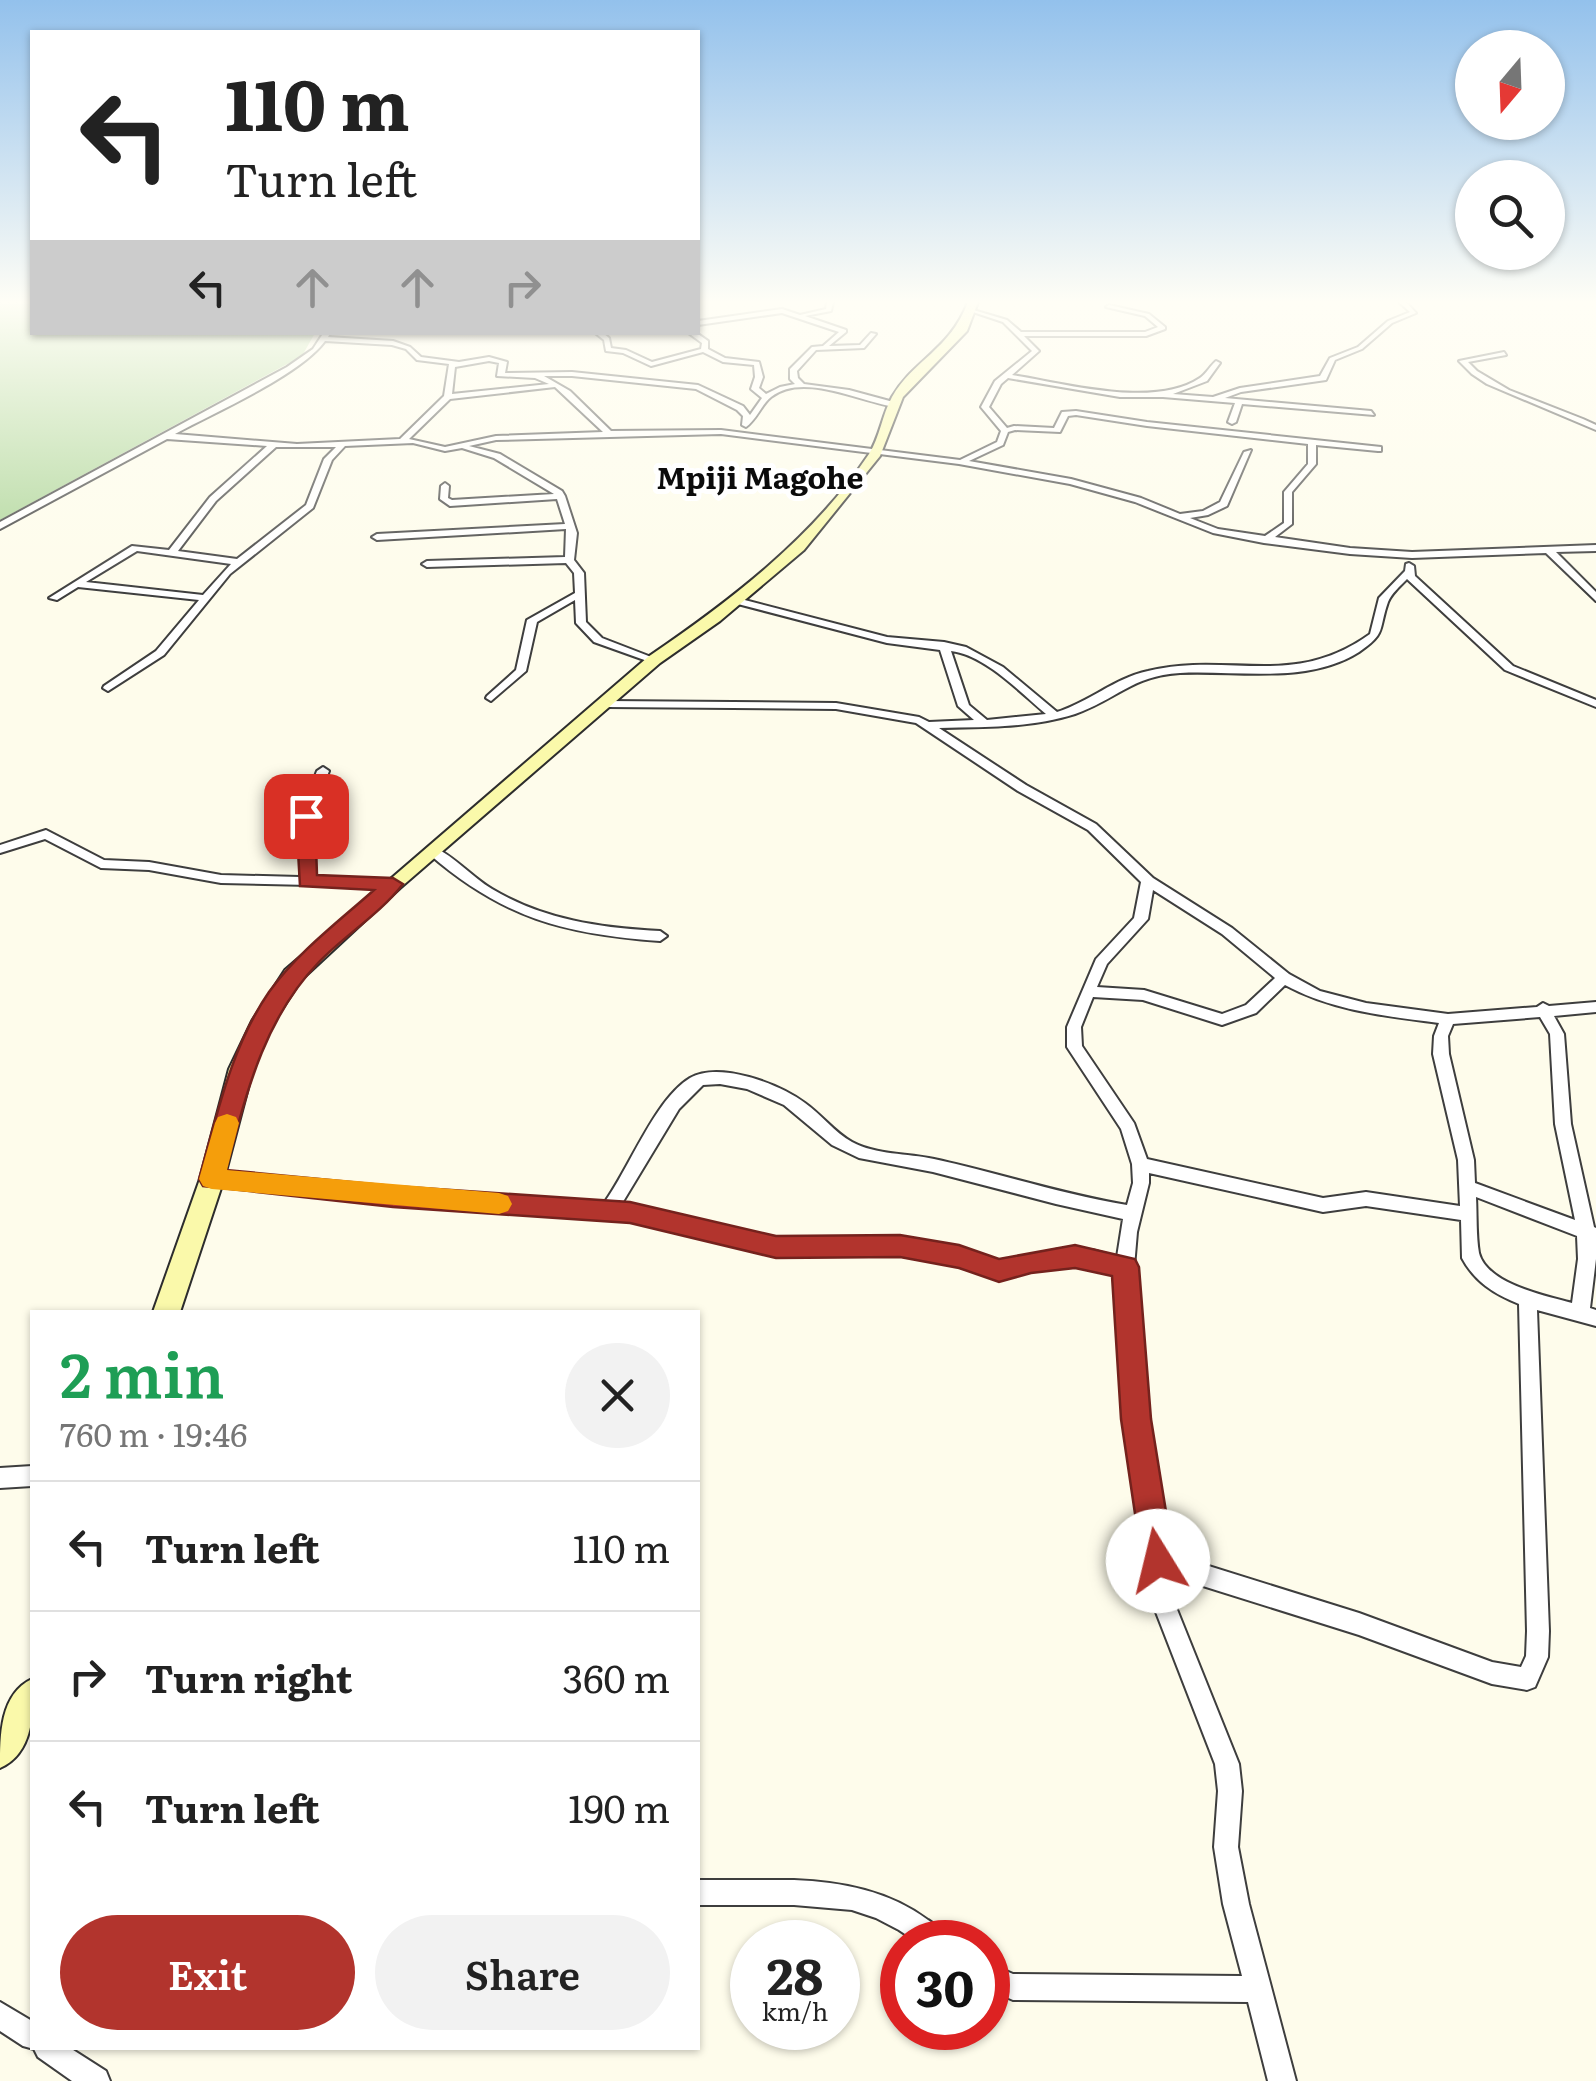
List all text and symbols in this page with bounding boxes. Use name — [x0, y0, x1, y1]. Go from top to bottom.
north arrow — [1455, 30, 1565, 140]
map controls — [1455, 30, 1565, 270]
text: 110 m — [225, 49, 410, 153]
icon: left — [60, 70, 190, 200]
text: Turn left — [225, 144, 417, 211]
button: search — [1455, 160, 1565, 270]
icon: left — [180, 260, 235, 315]
icon: ahead — [285, 260, 340, 315]
icon: ahead — [390, 260, 445, 315]
icon: right — [495, 260, 550, 315]
district label: Mpiji Magohe — [656, 454, 864, 498]
pin — [264, 774, 349, 859]
icon: arrive — [279, 789, 334, 844]
text: 2 min — [60, 1327, 225, 1416]
button: close — [565, 1343, 670, 1448]
text: 760 m · 19:46 — [60, 1409, 247, 1457]
position arrow — [1106, 1509, 1210, 1613]
text: Turn left — [145, 1518, 320, 1575]
text: 110 m — [573, 1518, 670, 1575]
icon: left — [60, 1519, 115, 1574]
text: Turn right — [145, 1648, 352, 1705]
text: 360 m — [563, 1648, 670, 1705]
icon: right — [60, 1649, 115, 1704]
text: Turn left — [145, 1778, 320, 1835]
text: 190 m — [568, 1778, 670, 1835]
icon: left — [60, 1779, 115, 1834]
button: Exit — [60, 1915, 355, 2030]
button: Share — [375, 1915, 670, 2030]
speed limit sign: 30 — [880, 1920, 1010, 2050]
text: 28 — [767, 1936, 823, 2010]
text: km/h — [762, 1992, 828, 2029]

